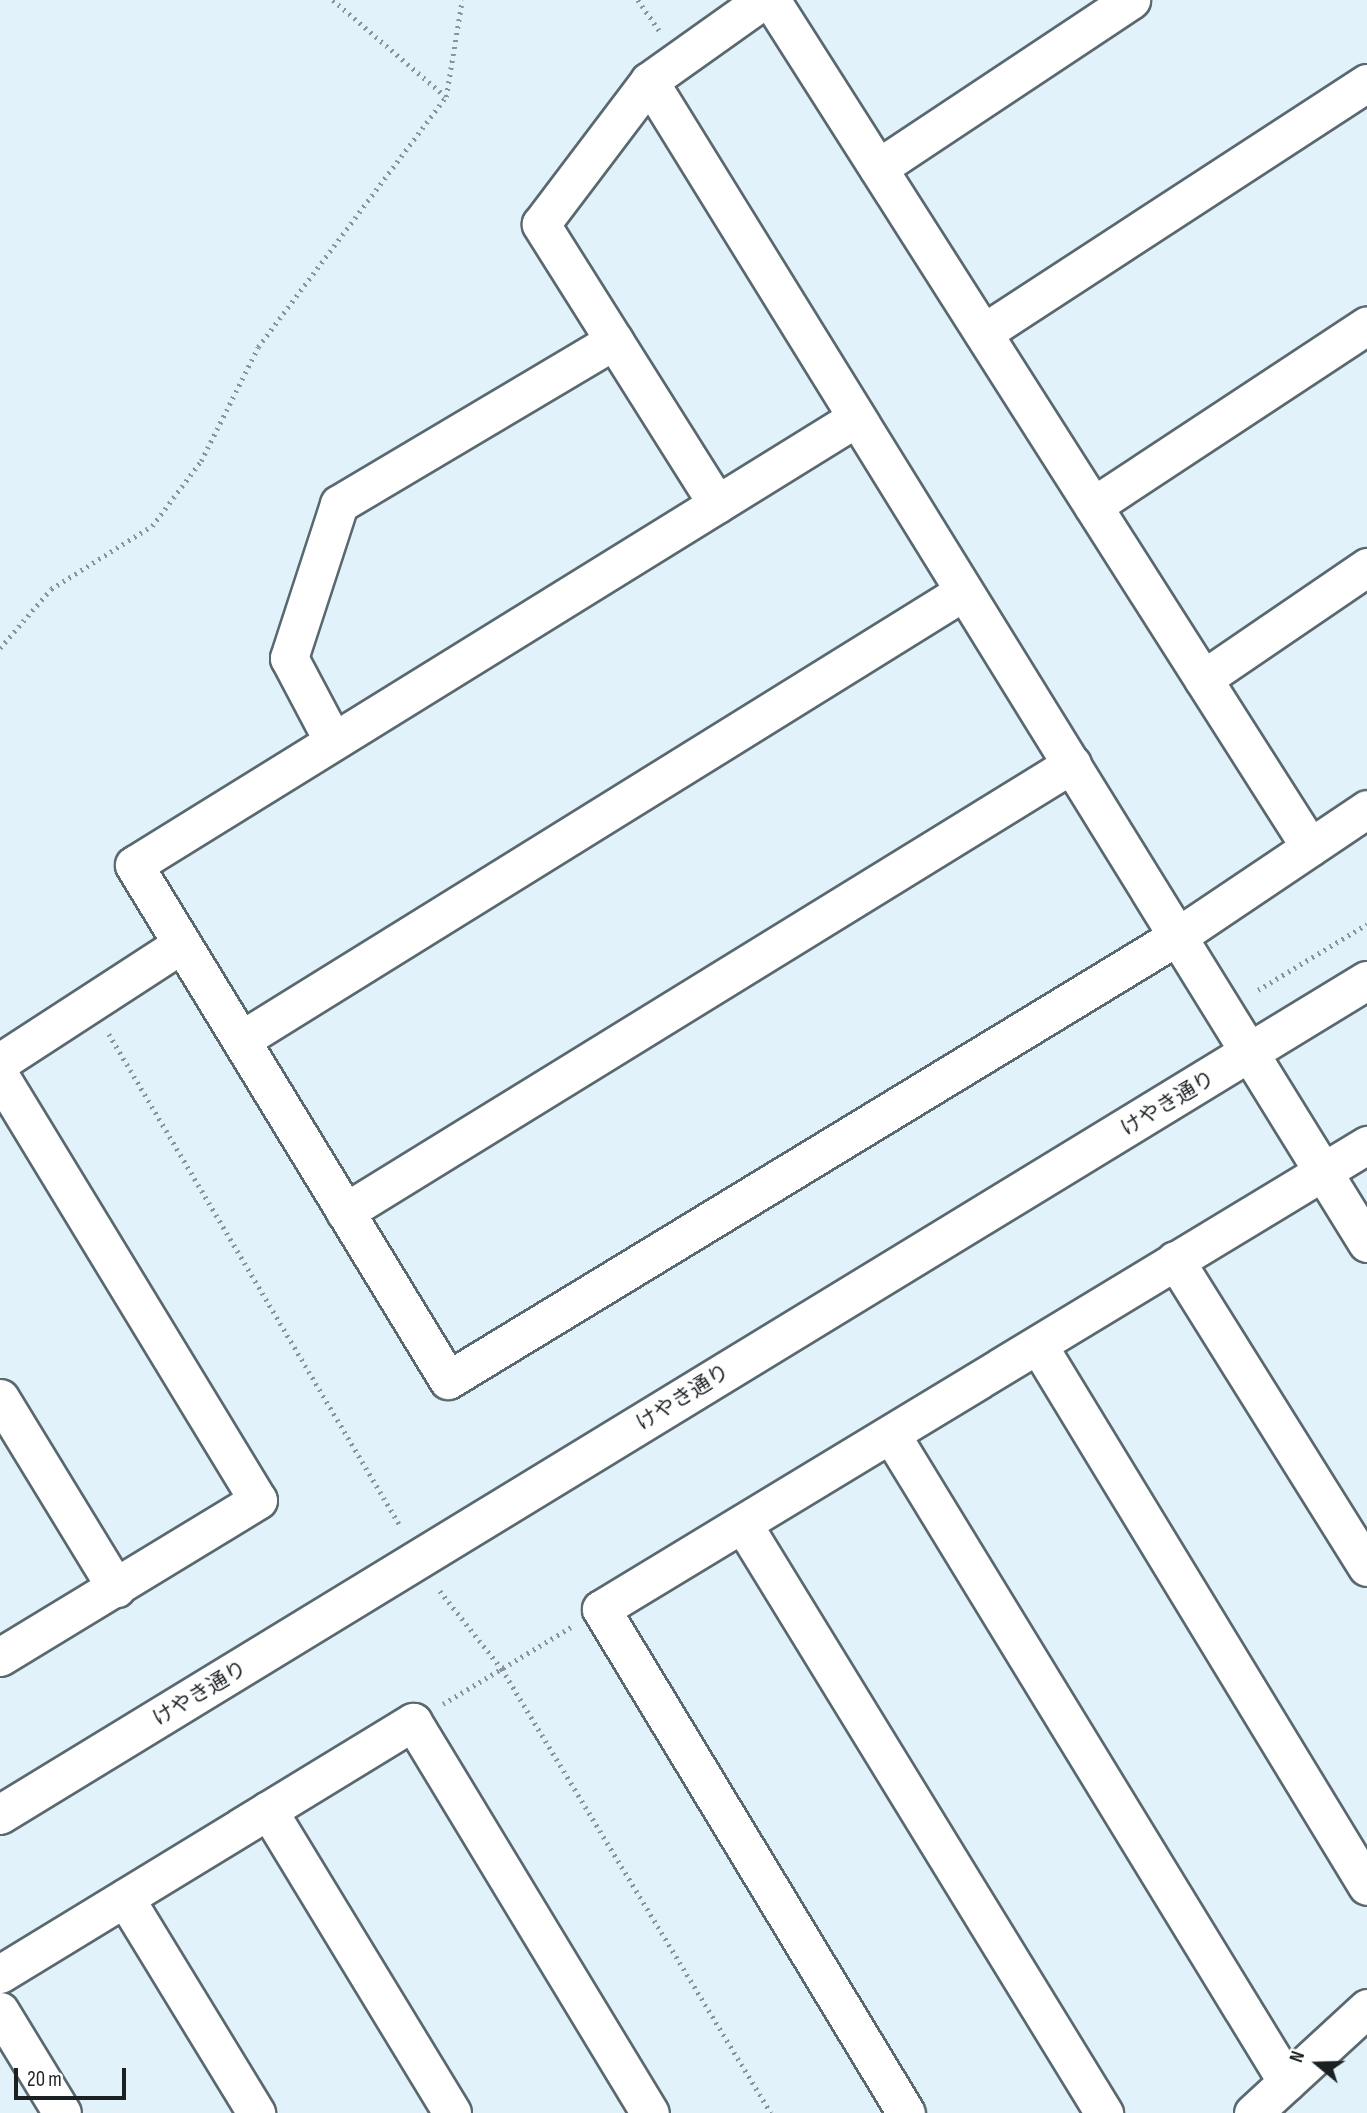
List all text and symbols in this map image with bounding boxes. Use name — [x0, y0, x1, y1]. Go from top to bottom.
street label: けやき通り — [1117, 1066, 1219, 1142]
street label: けやき通り — [632, 1359, 734, 1437]
street label: けやき通り — [149, 1656, 251, 1732]
north arrow — [1283, 2029, 1353, 2099]
text: N — [1285, 2048, 1310, 2066]
scale bar — [18, 2054, 130, 2098]
text: 20 m — [27, 2067, 62, 2092]

